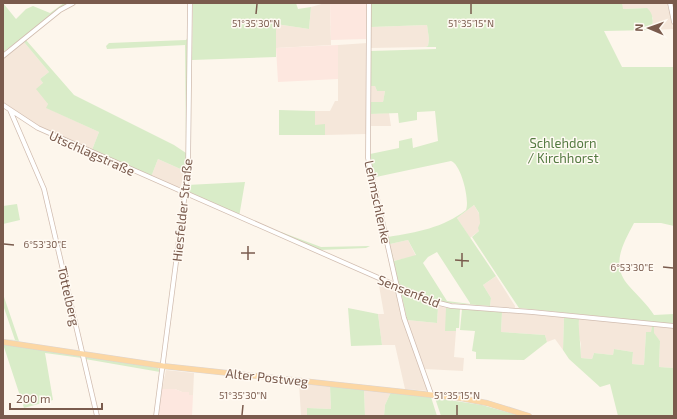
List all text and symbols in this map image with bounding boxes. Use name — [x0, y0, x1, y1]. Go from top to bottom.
north arrow — [629, 8, 669, 48]
text: 51°35'30"N — [232, 17, 280, 29]
text: 51°35'15"N — [448, 17, 494, 29]
text: N — [632, 23, 645, 32]
street label: Utschlagstraße — [47, 127, 137, 179]
park label: Schlehdorn / Kirchhorst — [527, 135, 599, 166]
street label: Hiesfelder Straße — [169, 158, 195, 262]
street label: Lehmschlenke — [361, 159, 395, 245]
text: 6°53'30"E — [23, 238, 67, 250]
text: 6°53'30"E — [610, 261, 654, 273]
street label: Töttelberg — [54, 264, 84, 328]
street label: Sensenfeld — [375, 271, 443, 311]
street label: Alter Postweg — [225, 365, 309, 389]
scale bar — [10, 385, 102, 411]
text: 51°35'30"N — [219, 389, 267, 401]
text: 51°35'15"N — [434, 389, 480, 401]
text: 200 m — [16, 391, 50, 405]

